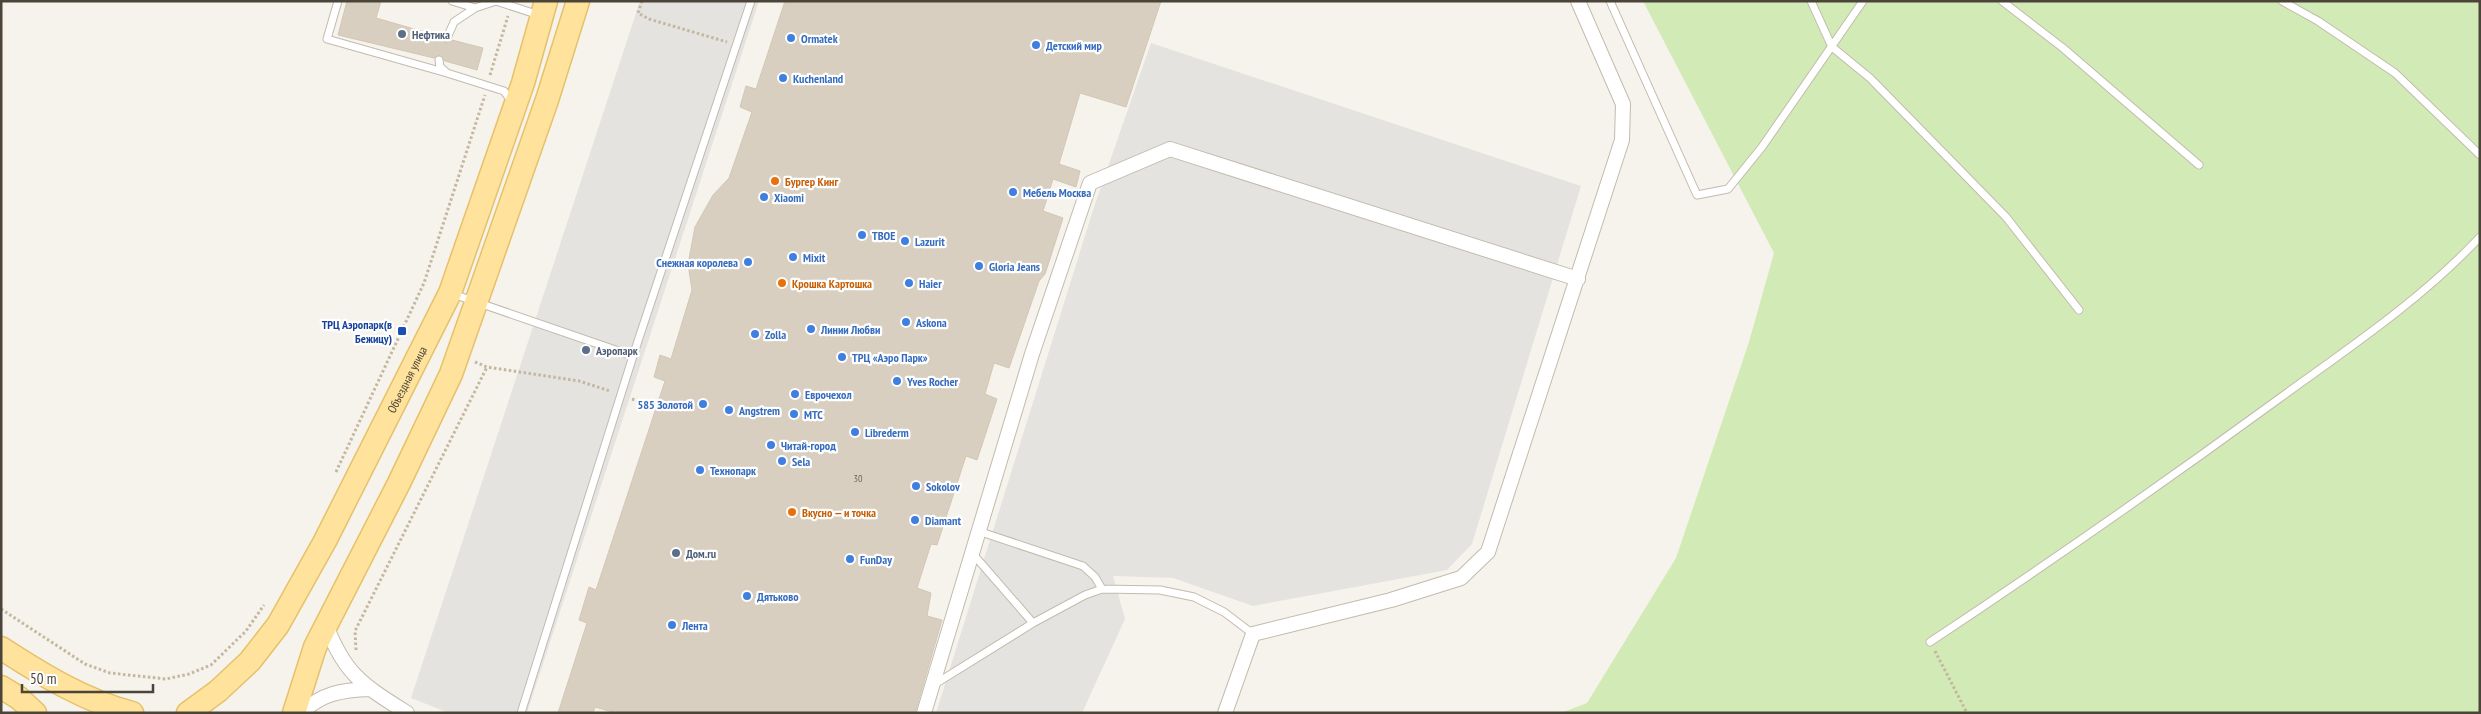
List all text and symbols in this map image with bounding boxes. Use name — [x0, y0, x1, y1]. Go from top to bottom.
place label: Нефтика — [412, 27, 450, 42]
marker: Нефтика — [396, 28, 408, 40]
place label: Ormatek — [801, 31, 838, 46]
marker: Ormatek — [785, 32, 797, 44]
place label: Детский мир — [1046, 38, 1102, 53]
marker: Детский мир — [1030, 39, 1042, 51]
place label: Kuchenland — [793, 71, 843, 86]
marker: Kuchenland — [777, 72, 789, 84]
place label: Бургер Кинг — [785, 174, 838, 189]
marker: Бургер Кинг — [769, 175, 781, 187]
place label: Мебель Москва — [1023, 185, 1091, 200]
marker: Мебель Москва — [1007, 186, 1019, 198]
place label: Xiaomi — [774, 190, 804, 205]
marker: Xiaomi — [758, 191, 770, 203]
place label: ТВОЕ — [872, 228, 895, 243]
marker: ТВОЕ — [856, 229, 868, 241]
place label: Lazurit — [915, 234, 945, 249]
marker: Lazurit — [899, 235, 911, 247]
place label: Mixit — [803, 250, 826, 265]
marker: Mixit — [787, 251, 799, 263]
place label: Снежная королева — [656, 255, 738, 270]
marker: Снежная королева — [742, 256, 754, 268]
place label: Gloria Jeans — [989, 259, 1040, 274]
marker: Gloria Jeans — [973, 260, 985, 272]
place label: Крошка Картошка — [792, 276, 872, 291]
place label: Haier — [919, 276, 942, 291]
marker: Крошка Картошка — [776, 277, 788, 289]
marker: Haier — [903, 277, 915, 289]
place label: Askona — [915, 315, 947, 330]
marker: Askona — [900, 316, 912, 328]
place label: ТРЦ Аэропарк(в Бежицу) — [322, 317, 392, 346]
place label: Линии Любви — [820, 322, 880, 337]
marker: Линии Любви — [805, 323, 817, 335]
marker: ТРЦ Аэропарк(в Бежицу) — [396, 325, 408, 337]
place label: Zolla — [765, 327, 786, 342]
marker: Zolla — [749, 328, 761, 340]
street label: Объездная улица — [383, 343, 430, 415]
place label: Аэропарк — [595, 343, 638, 358]
marker: Аэропарк — [580, 344, 592, 356]
place label: ТРЦ «Аэро Парк» — [852, 350, 928, 365]
marker: ТРЦ «Аэро Парк» — [836, 351, 848, 363]
place label: Yves Rocher — [906, 374, 959, 389]
marker: Yves Rocher — [891, 375, 903, 387]
place label: Еврочехол — [805, 387, 852, 402]
marker: Еврочехол — [789, 388, 801, 400]
place label: 585 Золотой — [637, 397, 693, 412]
marker: 585 Золотой — [697, 398, 709, 410]
place label: Angstrem — [738, 403, 780, 418]
marker: Angstrem — [723, 404, 735, 416]
place label: МТС — [804, 407, 823, 422]
marker: МТС — [788, 408, 800, 420]
place label: Librederm — [865, 425, 909, 440]
marker: Librederm — [849, 426, 861, 438]
place label: Читай-город — [781, 438, 836, 453]
marker: Читай-город — [765, 439, 777, 451]
place label: Sela — [792, 454, 810, 469]
marker: Sela — [776, 455, 788, 467]
place label: Технопарк — [710, 463, 756, 478]
marker: Технопарк — [694, 464, 706, 476]
house number: 30 — [854, 472, 863, 485]
place label: Sokolov — [926, 479, 960, 494]
marker: Sokolov — [910, 480, 922, 492]
place label: Вкусно — и точка — [802, 505, 876, 520]
marker: Вкусно — и точка — [786, 506, 798, 518]
place label: Diamant — [925, 513, 961, 528]
marker: Diamant — [909, 514, 921, 526]
place label: Дом.ru — [686, 546, 716, 561]
marker: Дом.ru — [670, 547, 682, 559]
place label: FunDay — [860, 552, 892, 567]
marker: FunDay — [844, 553, 856, 565]
place label: Дятьково — [757, 589, 799, 604]
marker: Дятьково — [741, 590, 753, 602]
place label: Лента — [681, 618, 708, 633]
marker: Лента — [666, 619, 678, 631]
scale bar — [22, 662, 154, 694]
text: 50 m — [30, 669, 56, 688]

